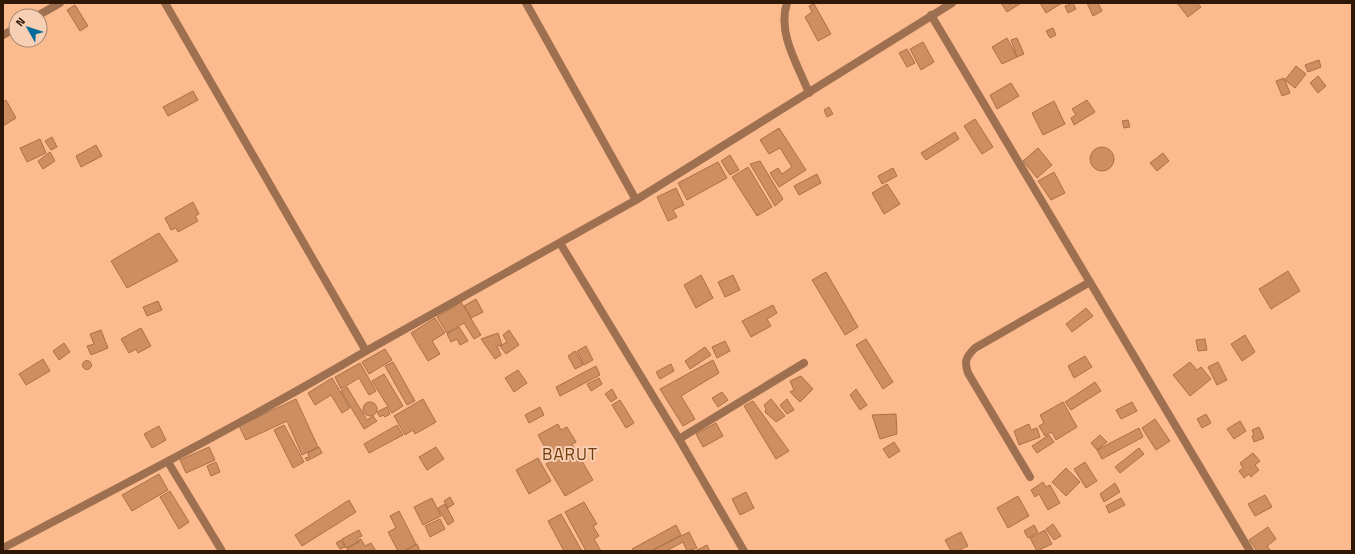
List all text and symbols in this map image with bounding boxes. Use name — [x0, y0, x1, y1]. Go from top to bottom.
north arrow — [8, 8, 48, 48]
text: N — [12, 14, 29, 30]
district label: BARUT — [542, 441, 598, 467]

